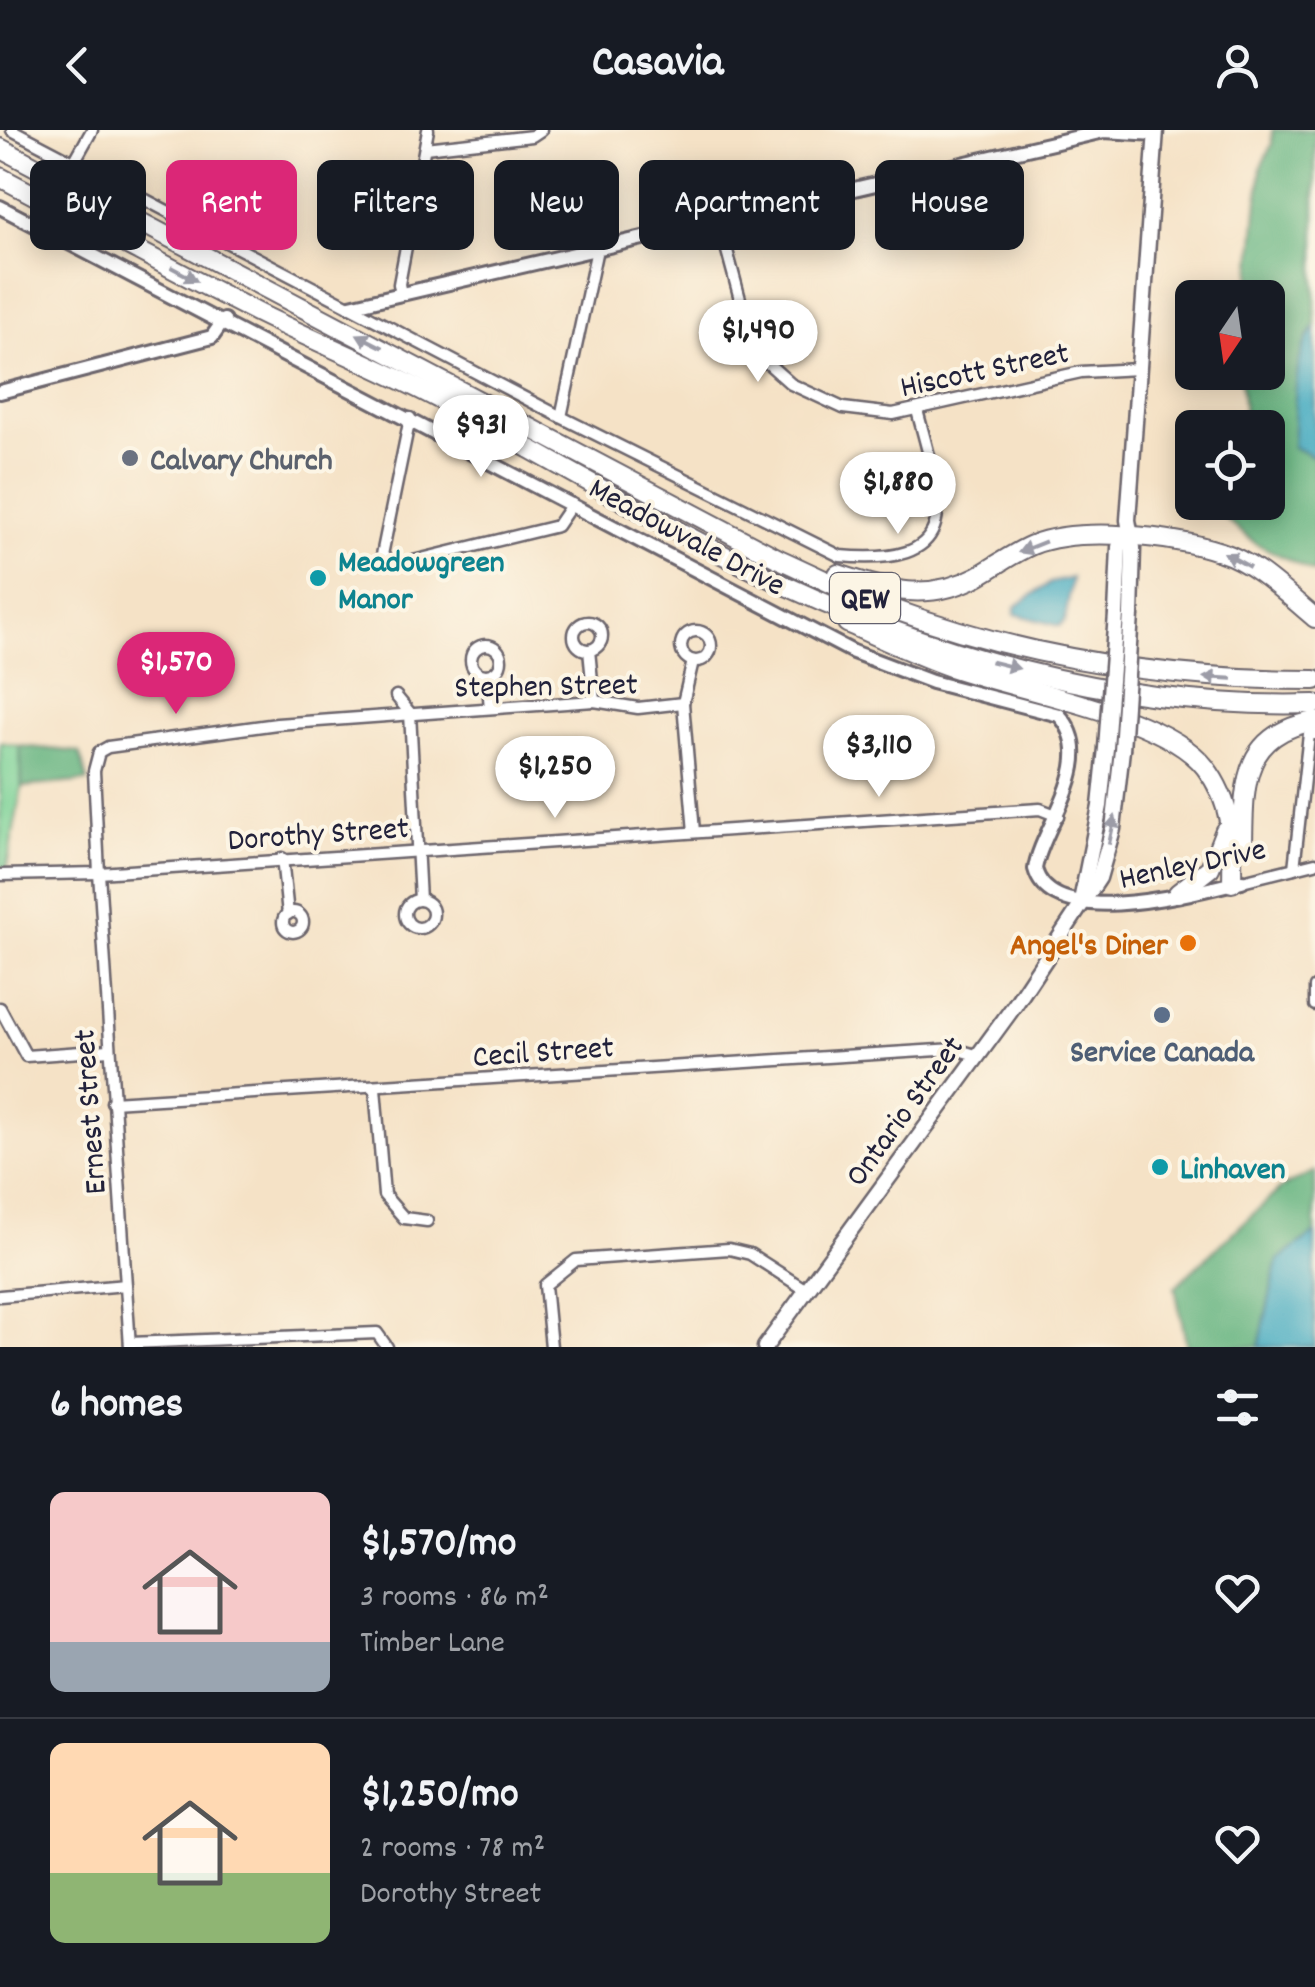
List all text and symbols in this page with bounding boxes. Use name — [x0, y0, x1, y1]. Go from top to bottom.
text: Casavia — [592, 33, 723, 97]
icon: back — [50, 38, 105, 93]
icon: person — [1210, 38, 1265, 93]
chip: Buy — [30, 160, 146, 250]
chip: Rent — [166, 160, 297, 250]
chip: Filters — [317, 160, 474, 250]
chip: New — [494, 160, 619, 250]
chip: Apartment — [639, 160, 855, 250]
chip: House — [875, 160, 1024, 250]
one-way arrow — [170, 265, 199, 282]
north arrow — [1175, 280, 1285, 390]
map controls — [1175, 280, 1285, 520]
pin: $1,490 — [677, 300, 839, 385]
text: $1,490 — [721, 309, 795, 355]
one-way arrow — [356, 333, 385, 350]
street label: Hiscott Street — [896, 333, 1074, 413]
pin: $931 — [422, 395, 540, 480]
text: $931 — [455, 404, 507, 450]
button: locate — [1175, 410, 1285, 520]
place label: Calvary Church — [150, 440, 333, 486]
marker: Calvary Church — [119, 447, 141, 469]
pin: $1,880 — [817, 452, 979, 537]
text: $1,880 — [862, 461, 934, 507]
street label: Meadowvale Drive — [579, 468, 792, 611]
one-way arrow — [1016, 539, 1046, 555]
place label: Meadowgreen Manor — [338, 542, 505, 625]
one-way arrow — [1223, 552, 1251, 570]
marker: Meadowgreen Manor — [307, 567, 329, 589]
road number: QEW — [830, 573, 900, 623]
pin: $1,570 — [95, 632, 257, 717]
text: $1,570 — [139, 641, 213, 687]
one-way arrow — [990, 658, 1021, 674]
street label: Stephen Street — [454, 664, 638, 714]
one-way arrow — [1201, 670, 1233, 686]
pin: $3,110 — [798, 715, 960, 800]
text: $3,110 — [845, 724, 913, 770]
pin: $1,250 — [474, 736, 636, 821]
text: $1,250 — [517, 745, 593, 791]
street label: Dorothy Street — [226, 808, 411, 866]
one-way arrow — [1105, 814, 1120, 845]
street label: Henley Drive — [1115, 829, 1271, 905]
place label: Angel's Diner — [1010, 925, 1169, 971]
marker: Angel's Diner — [1177, 932, 1199, 954]
marker: Service Canada — [1151, 1004, 1173, 1026]
street label: Ernest Street — [64, 1027, 122, 1196]
street label: Cecil Street — [471, 1027, 616, 1083]
street label: Ontario Street — [836, 1028, 978, 1198]
place label: Service Canada — [1070, 1032, 1255, 1078]
place label: Linhaven — [1180, 1149, 1286, 1195]
marker: Linhaven — [1149, 1156, 1171, 1178]
text: 6 homes — [50, 1377, 183, 1437]
icon: filters — [1210, 1380, 1265, 1435]
text: $1,570/mo — [360, 1516, 516, 1576]
icon: home — [130, 1532, 250, 1652]
icon: heart — [1210, 1565, 1265, 1620]
text: 3 rooms · 86 m² — [360, 1576, 549, 1622]
text: Timber Lane — [360, 1622, 505, 1668]
text: $1,250/mo — [360, 1767, 519, 1827]
icon: home — [130, 1783, 250, 1903]
icon: heart — [1210, 1816, 1265, 1871]
text: 2 rooms · 78 m² — [360, 1827, 545, 1873]
text: Dorothy Street — [360, 1873, 541, 1919]

